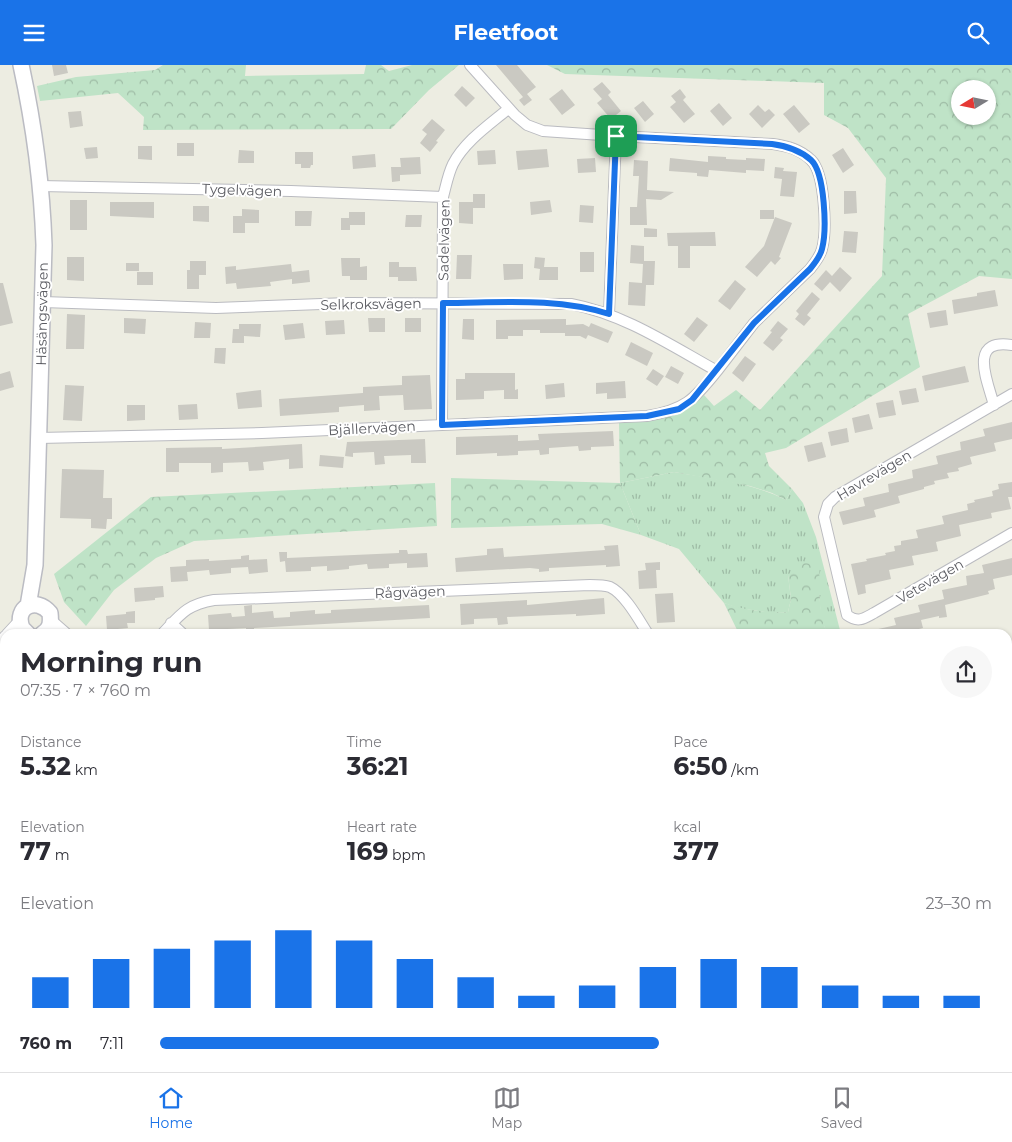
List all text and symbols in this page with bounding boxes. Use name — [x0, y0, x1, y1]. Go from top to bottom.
icon: menu — [20, 19, 48, 47]
text: Fleetfoot — [454, 19, 558, 46]
icon: search — [964, 19, 992, 47]
north arrow — [951, 80, 996, 125]
map controls — [951, 80, 996, 125]
pin — [595, 115, 637, 157]
icon: arrive — [602, 122, 630, 150]
street label: Tygelvägen — [202, 180, 282, 200]
street label: Sadelvägen — [434, 199, 454, 281]
street label: Häsängsvägen — [32, 262, 52, 366]
street label: Selkroksvägen — [320, 294, 422, 314]
street label: Bjällervägen — [328, 417, 416, 439]
street label: Havrevägen — [833, 446, 915, 504]
street label: Vetevägen — [893, 555, 967, 607]
street label: Rågvägen — [374, 582, 446, 602]
text: Morning run — [20, 645, 202, 679]
button: share — [940, 646, 992, 698]
text: 07:35 · 7 × 760 m — [20, 681, 151, 700]
text: Distance — [20, 733, 82, 751]
text: Time — [347, 733, 382, 751]
text: Pace — [673, 733, 708, 751]
text: 5.32 — [20, 751, 71, 781]
text: 36:21 — [347, 751, 408, 781]
text: 6:50 — [673, 751, 728, 781]
text: km — [71, 761, 98, 779]
text: /km — [728, 761, 759, 779]
text: Elevation — [20, 818, 85, 836]
text: Heart rate — [347, 818, 417, 836]
text: kcal — [673, 818, 701, 836]
text: 77 — [20, 836, 51, 866]
text: 169 — [347, 836, 388, 866]
text: 377 — [673, 836, 719, 866]
text: m — [51, 846, 70, 864]
text: bpm — [388, 846, 426, 864]
text: Elevation — [20, 894, 94, 913]
text: 23–30 m — [925, 894, 992, 913]
text: 760 m — [20, 1034, 72, 1053]
text: 7:11 — [100, 1034, 124, 1053]
tab: Home — [149, 1084, 193, 1132]
tab: Map — [491, 1084, 522, 1132]
tab: Saved — [821, 1084, 863, 1132]

